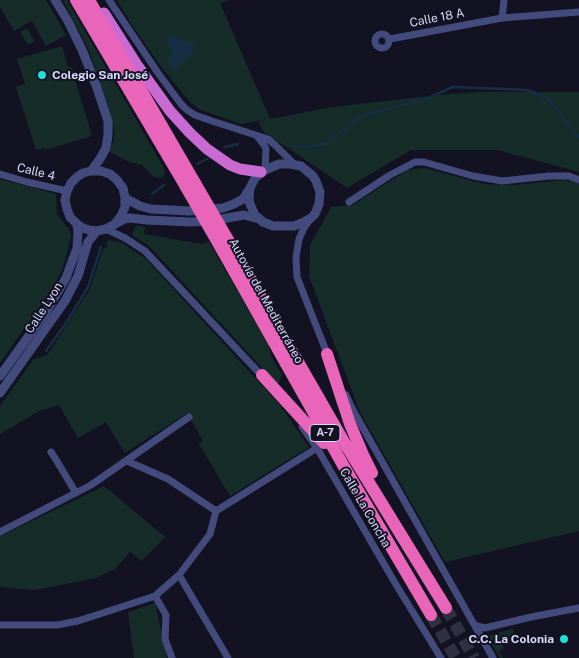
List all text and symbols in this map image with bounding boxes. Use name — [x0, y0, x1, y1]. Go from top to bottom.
street label: Calle 18 A — [408, 6, 466, 30]
place label: Colegio San José — [52, 68, 148, 82]
marker: Colegio San José — [36, 69, 48, 81]
street label: Calle 4 — [15, 160, 57, 184]
street label: Autovía del Mediterráneo — [226, 236, 306, 366]
street label: Calle Lyon — [22, 280, 66, 336]
road number: A-7 — [310, 424, 340, 442]
street label: Calle La Concha — [336, 466, 394, 550]
place label: C.C. La Colonia — [468, 632, 554, 646]
marker: C.C. La Colonia — [558, 633, 570, 645]

